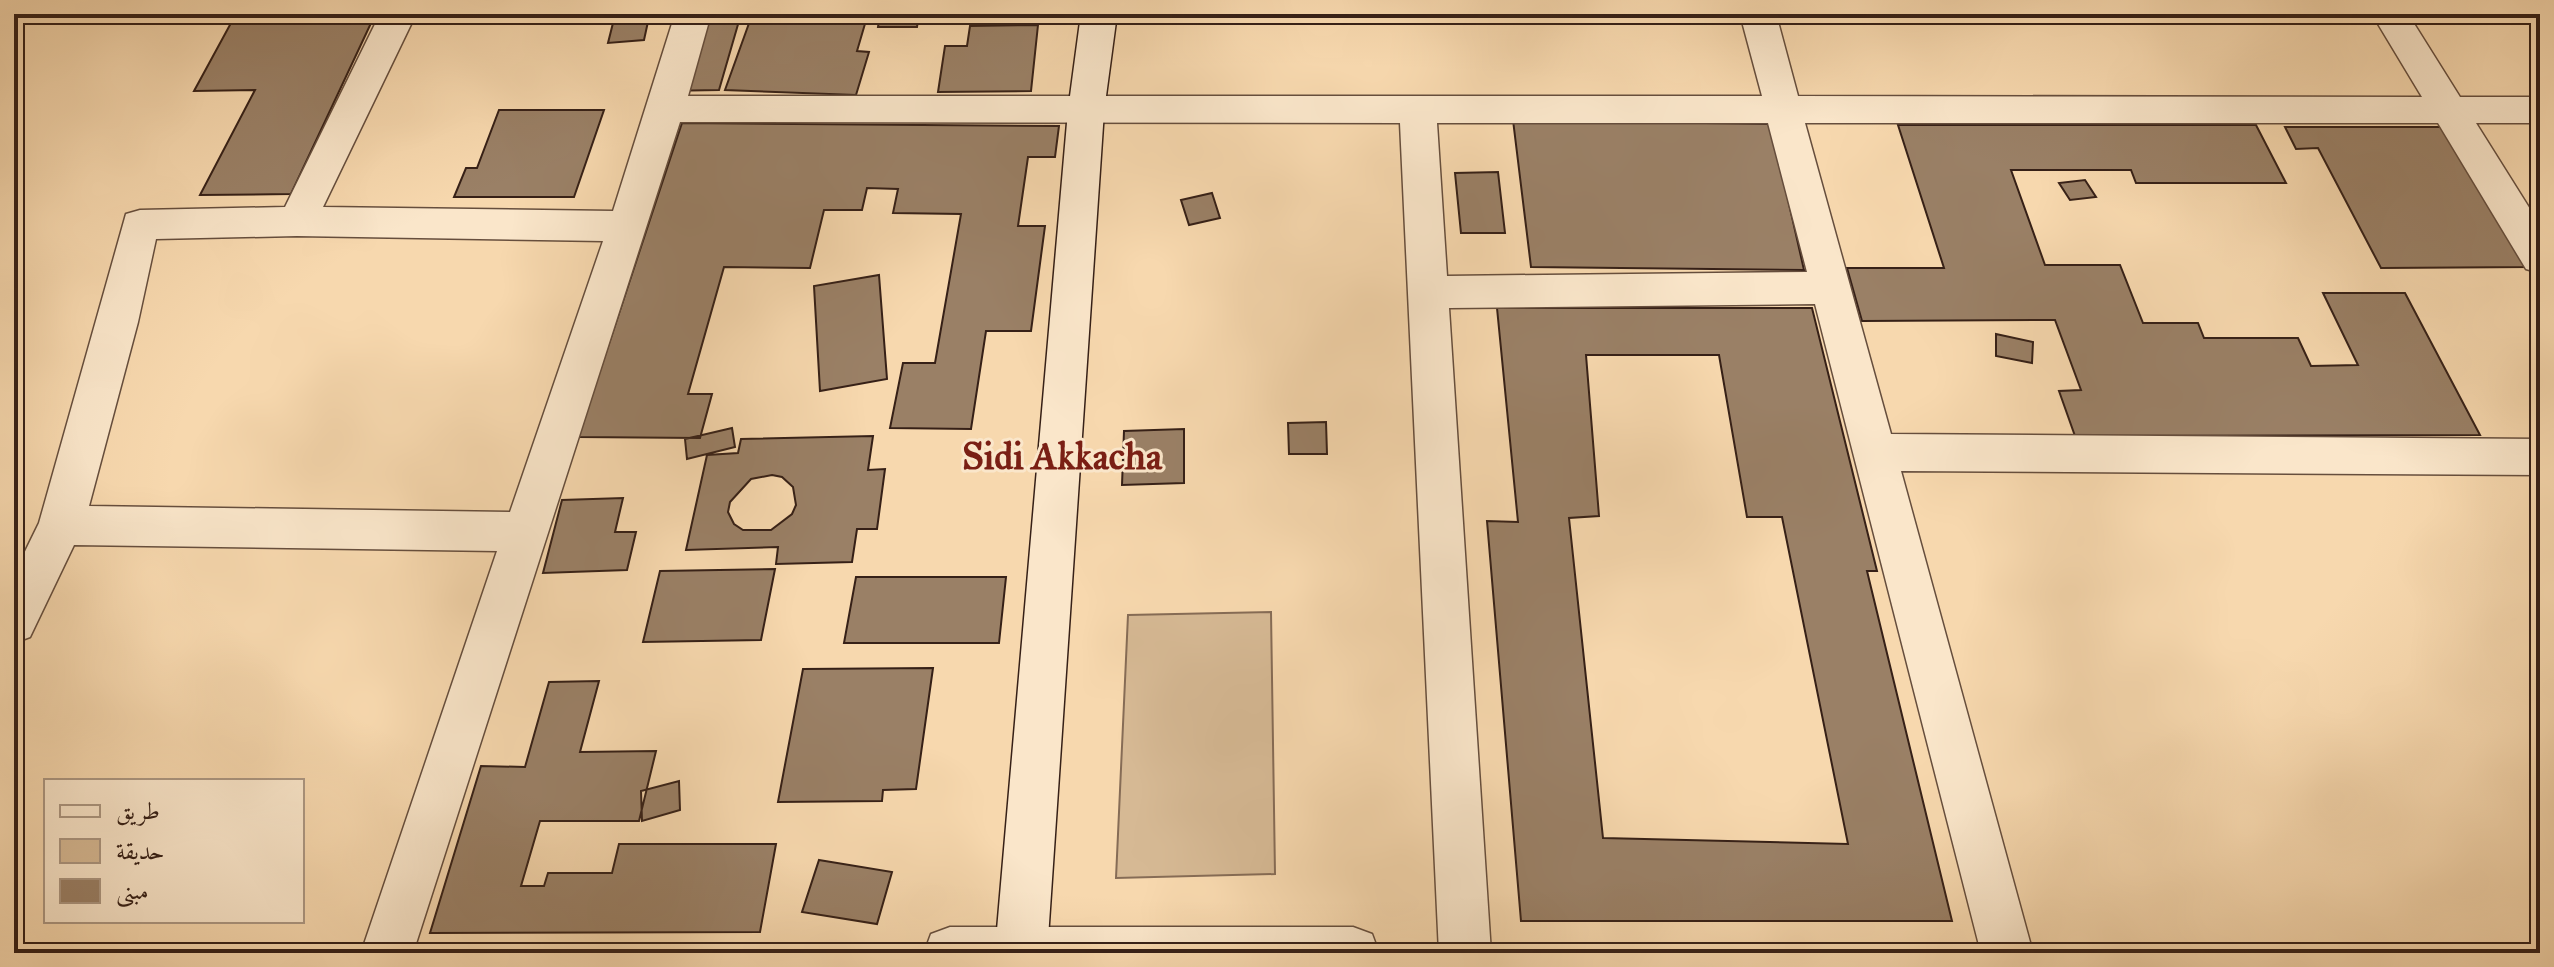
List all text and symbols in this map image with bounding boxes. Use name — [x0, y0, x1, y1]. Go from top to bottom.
district label: Sidi Akkacha — [962, 433, 1163, 479]
legend — [44, 779, 304, 923]
text: طريق — [116, 796, 160, 826]
text: حديقة — [116, 836, 165, 866]
text: مبنى — [116, 876, 149, 908]

